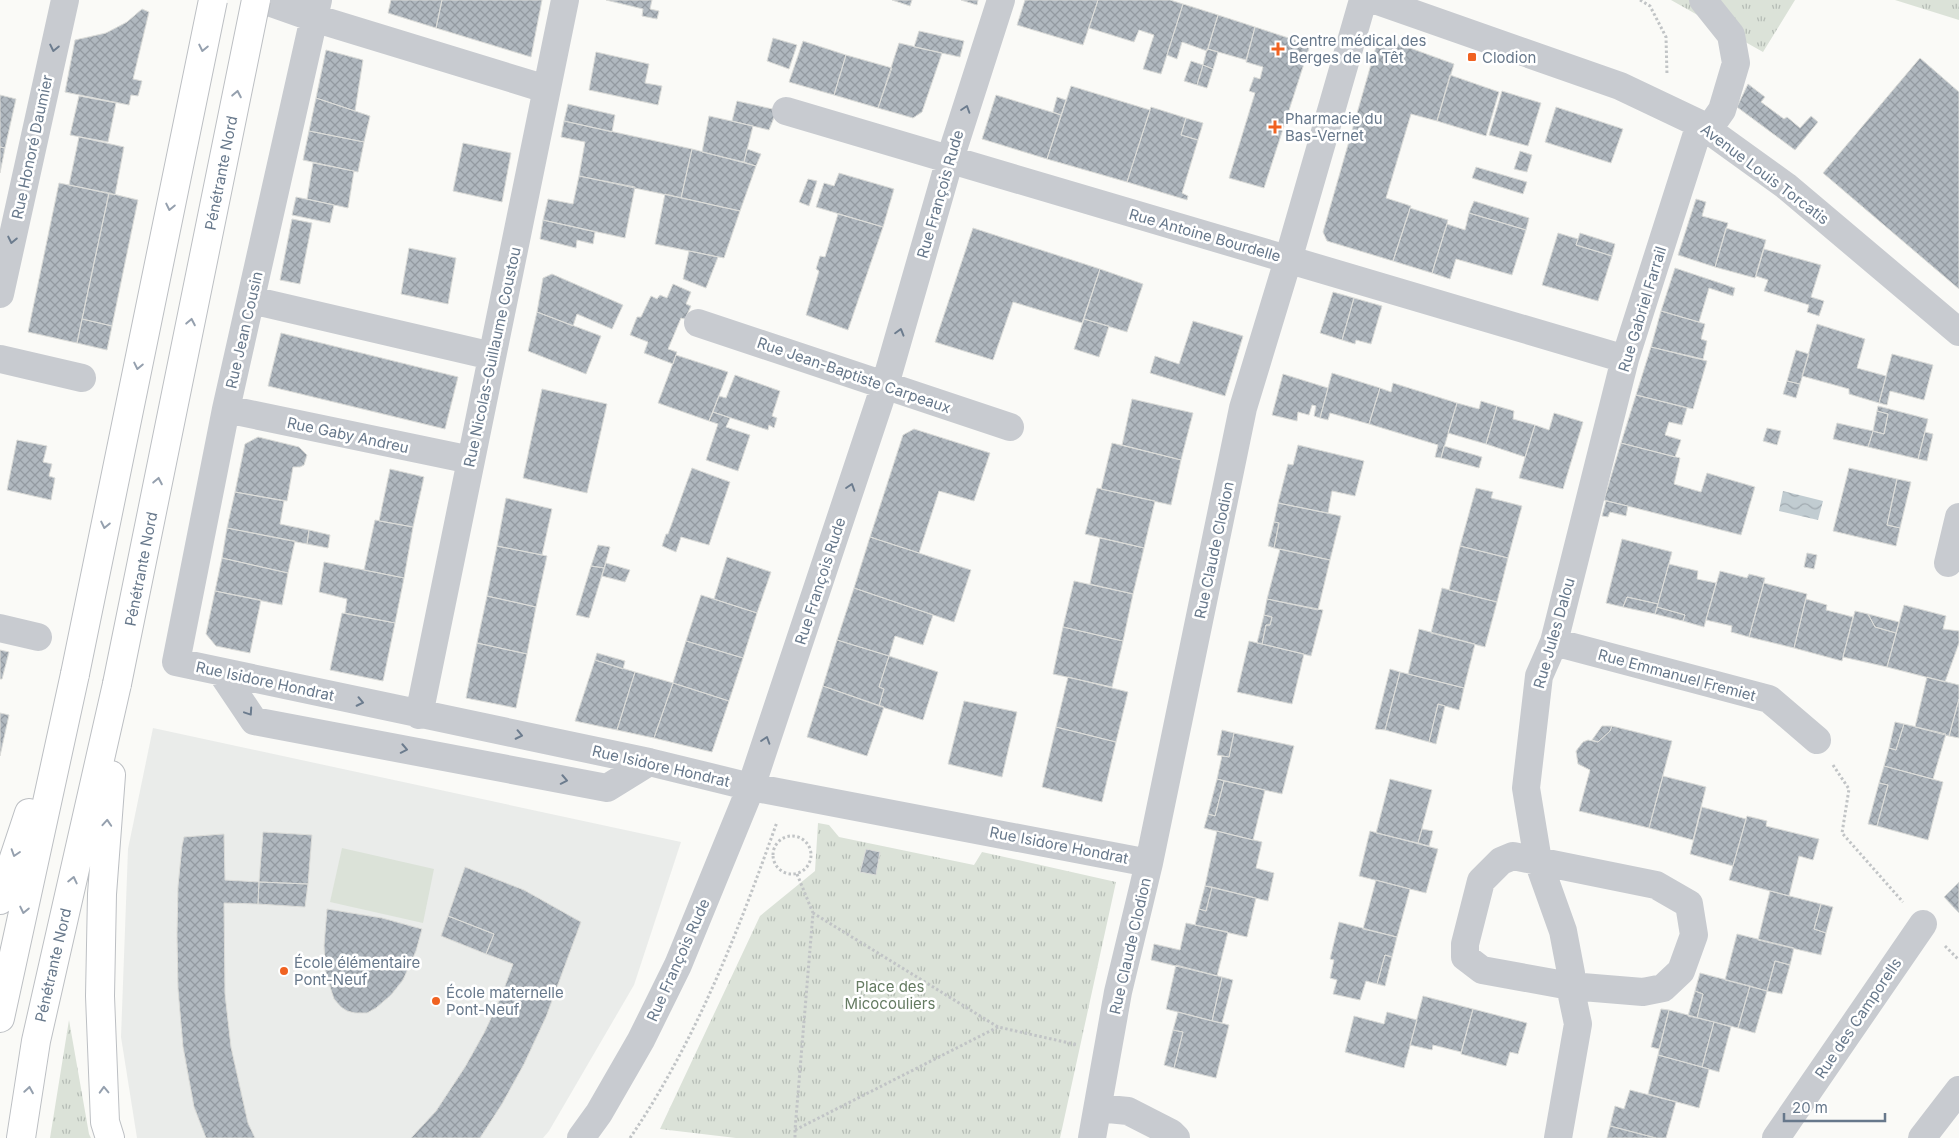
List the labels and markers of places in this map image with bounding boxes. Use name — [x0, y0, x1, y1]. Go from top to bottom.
place label: Centre médical des Berges de la Têt — [1289, 31, 1426, 67]
marker: Centre médical des Berges de la Têt — [1271, 42, 1285, 56]
place label: Clodion — [1482, 48, 1536, 67]
marker: Clodion — [1466, 51, 1478, 63]
place label: Pharmacie du Bas-Vernet — [1285, 109, 1383, 145]
marker: Pharmacie du Bas-Vernet — [1269, 121, 1281, 133]
place label: École élémentaire Pont-Neuf — [294, 953, 420, 989]
marker: École élémentaire Pont-Neuf — [278, 965, 290, 977]
place label: École maternelle Pont-Neuf — [446, 983, 564, 1019]
marker: École maternelle Pont-Neuf — [430, 995, 442, 1007]

